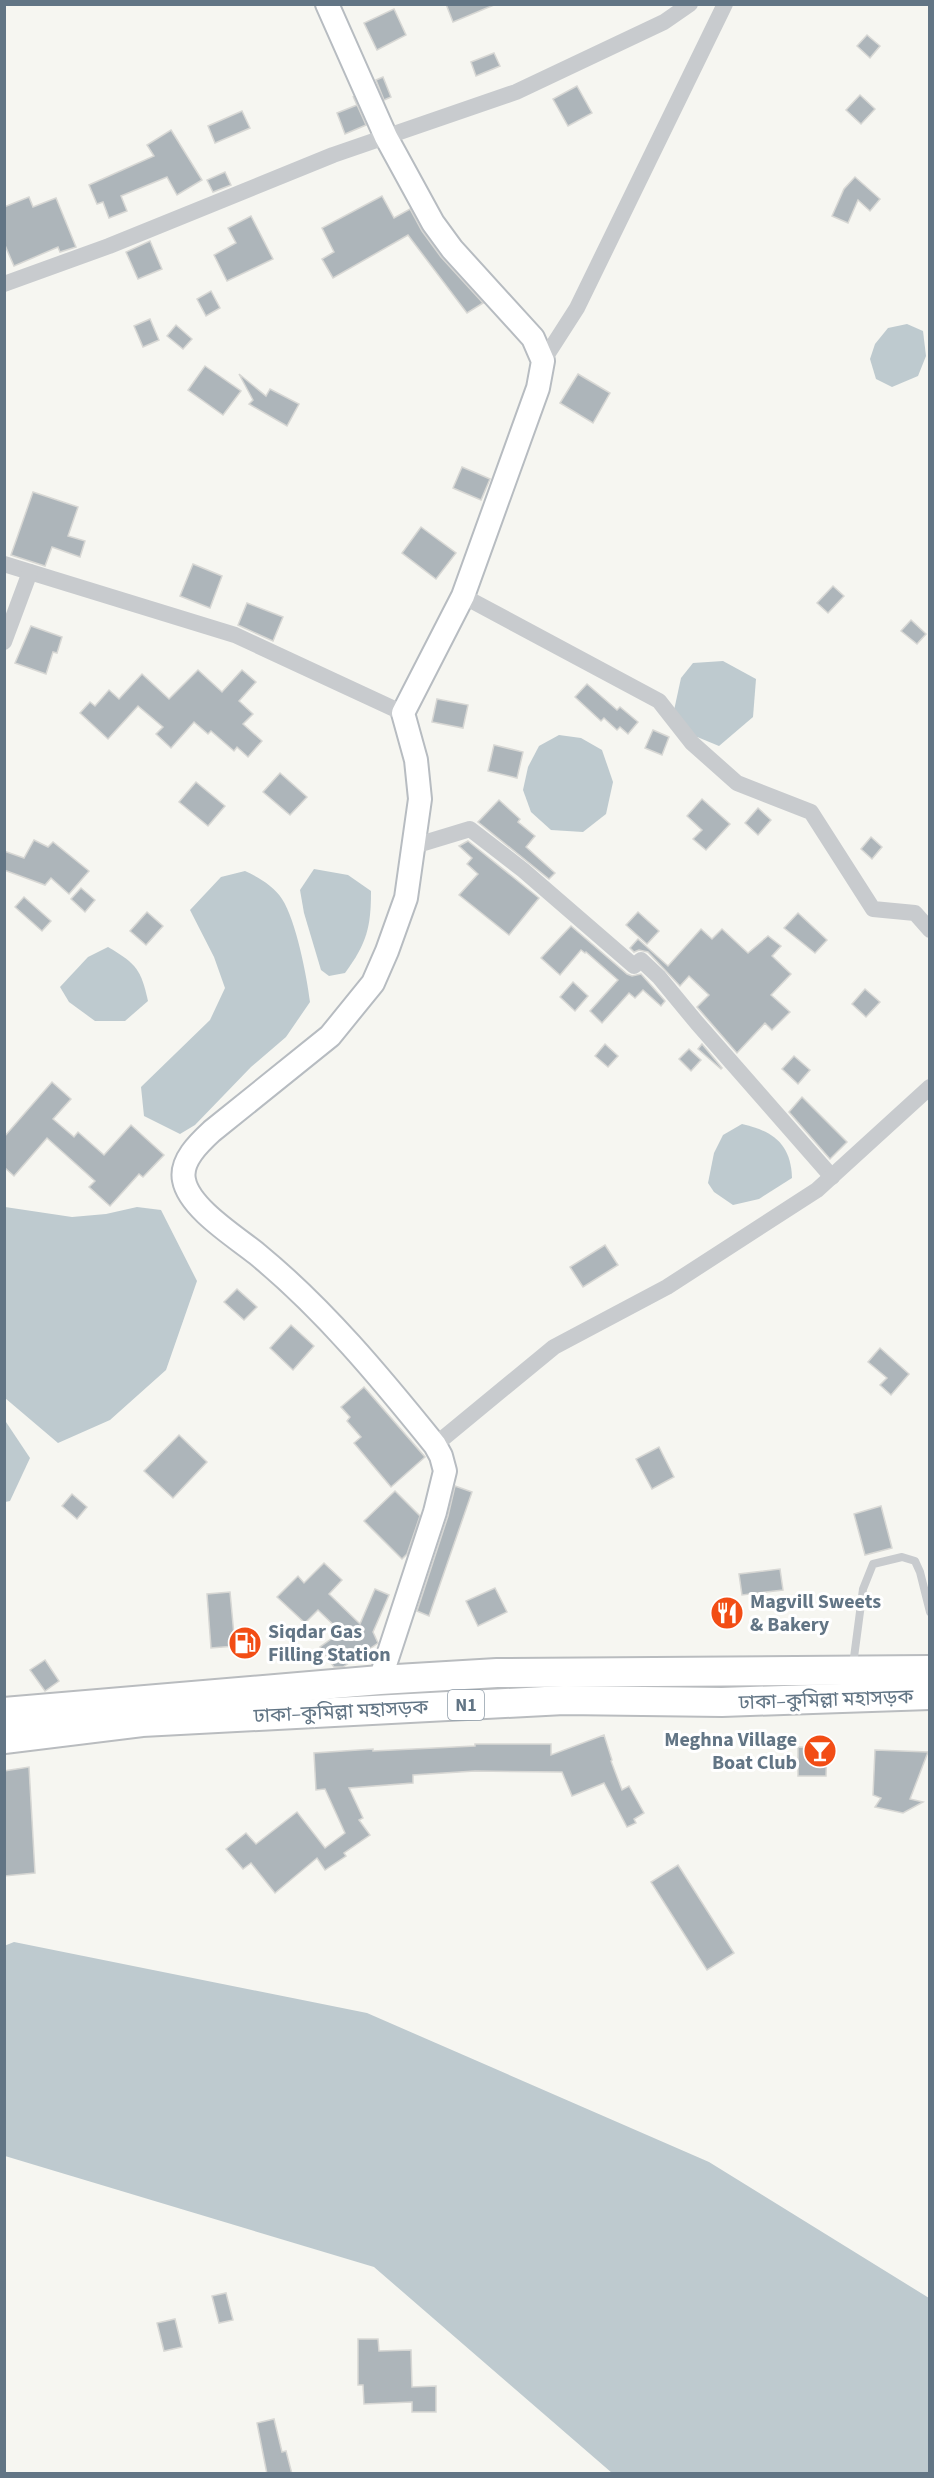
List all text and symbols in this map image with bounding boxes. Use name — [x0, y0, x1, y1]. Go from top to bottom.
place label: Magvill Sweets & Bakery — [750, 1588, 881, 1639]
restaurant icon: Magvill Sweets & Bakery — [709, 1595, 745, 1631]
place label: Siqdar Gas Filling Station — [268, 1618, 391, 1669]
fuel station icon: Siqdar Gas Filling Station — [227, 1625, 263, 1661]
street label: ঢাকা–কুমিল্লা মহাসড়ক — [737, 1683, 915, 1717]
road number: N1 — [448, 1690, 484, 1720]
street label: ঢাকা–কুমিল্লা মহাসড়ক — [252, 1693, 430, 1731]
place label: Meghna Village Boat Club — [664, 1726, 797, 1777]
bar icon: Meghna Village Boat Club — [802, 1733, 838, 1769]

